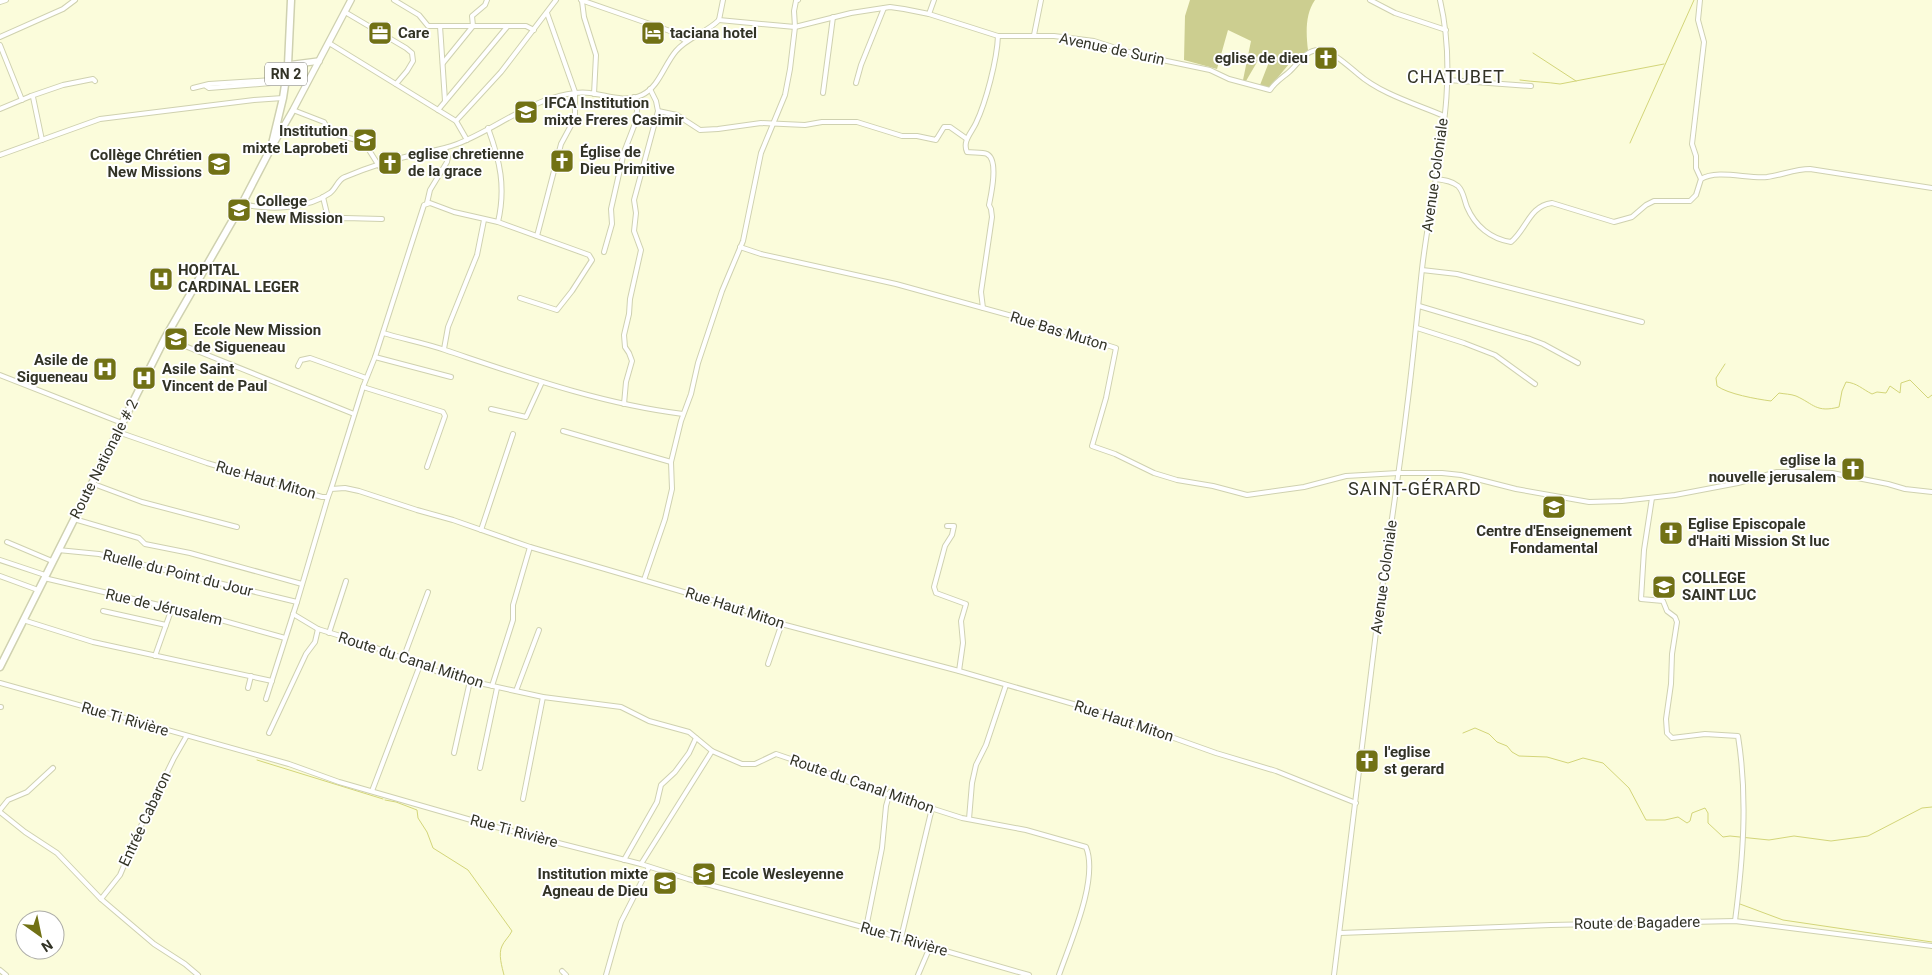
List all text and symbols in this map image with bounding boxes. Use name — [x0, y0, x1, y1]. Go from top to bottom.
office icon: Care — [367, 20, 393, 46]
hotel icon: taciana hotel — [640, 20, 666, 46]
place label: Care — [398, 24, 429, 42]
place label: taciana hotel — [670, 24, 757, 42]
street label: Avenue de Surin — [1058, 29, 1166, 69]
church icon: eglise de dieu — [1313, 45, 1339, 71]
place label: eglise de dieu — [1215, 49, 1308, 67]
road number: RN 2 — [265, 62, 307, 86]
district label: CHATUBET — [1407, 66, 1505, 87]
place label: IFCA Institution mixte Freres Casimir — [544, 94, 684, 129]
school or university icon: IFCA Institution mixte Freres Casimir — [513, 99, 539, 125]
street label: Avenue Coloniale — [1418, 117, 1452, 233]
place label: Institution mixte Laprobeti — [243, 122, 348, 157]
school or university icon: Institution mixte Laprobeti — [352, 127, 378, 153]
place label: Église de Dieu Primitive — [580, 143, 675, 178]
place label: eglise chretienne de la grace — [408, 145, 524, 180]
place label: Collège Chrétien New Missions — [90, 146, 202, 181]
church icon: Église de Dieu Primitive — [549, 148, 575, 174]
church icon: eglise chretienne de la grace — [377, 150, 403, 176]
school or university icon: Collège Chrétien New Missions — [206, 151, 232, 177]
place label: College New Mission — [256, 192, 343, 227]
school or university icon: College New Mission — [226, 197, 252, 223]
place label: HOPITAL CARDINAL LEGER — [178, 261, 299, 296]
hospital icon: HOPITAL CARDINAL LEGER — [148, 266, 174, 292]
street label: Rue Bas Muton — [1008, 308, 1110, 354]
place label: Ecole New Mission de Sigueneau — [194, 321, 321, 356]
school or university icon: Ecole New Mission de Sigueneau — [163, 326, 189, 352]
place label: Asile de Sigueneau — [17, 351, 88, 386]
hospital icon: Asile de Sigueneau — [92, 356, 118, 382]
place label: Asile Saint Vincent de Paul — [162, 360, 268, 395]
hospital icon: Asile Saint Vincent de Paul — [131, 365, 157, 391]
street label: Route Nationale # 2 — [66, 396, 142, 522]
place label: eglise la nouvelle jerusalem — [1709, 451, 1836, 486]
church icon: eglise la nouvelle jerusalem — [1840, 456, 1866, 482]
street label: Rue Haut Miton — [214, 457, 318, 503]
district label: SAINT-GÉRARD — [1348, 478, 1482, 499]
school or university icon: Centre d'Enseignement Fondamental — [1541, 494, 1567, 520]
place label: Eglise Episcopale d'Haiti Mission St luc — [1688, 515, 1830, 550]
street label: Avenue Coloniale — [1367, 519, 1401, 635]
church icon: Eglise Episcopale d'Haiti Mission St luc — [1658, 520, 1684, 546]
place label: Centre d'Enseignement Fondamental — [1476, 522, 1632, 557]
street label: Ruelle du Point du Jour — [101, 546, 255, 600]
place label: COLLEGE SAINT LUC — [1682, 569, 1756, 604]
school or university icon: COLLEGE SAINT LUC — [1651, 574, 1677, 600]
street label: Rue Haut Miton — [683, 583, 787, 633]
street label: Rue de Jérusalem — [104, 585, 224, 629]
street label: Route du Canal Mithon — [336, 628, 486, 692]
street label: Rue Haut Miton — [1072, 696, 1176, 746]
street label: Rue Ti Rivière — [79, 698, 171, 740]
place label: l'eglise st gerard — [1384, 743, 1444, 778]
church icon: l'eglise st gerard — [1354, 748, 1380, 774]
street label: Route du Canal Mithon — [787, 751, 937, 817]
street label: Entrée Cabaron — [115, 769, 175, 869]
street label: Rue Ti Rivière — [468, 811, 560, 851]
school or university icon: Ecole Wesleyenne — [691, 861, 717, 887]
place label: Institution mixte Agneau de Dieu — [538, 865, 648, 900]
place label: Ecole Wesleyenne — [722, 865, 844, 883]
school or university icon: Institution mixte Agneau de Dieu — [652, 870, 678, 896]
north arrow — [15, 910, 65, 960]
street label: Route de Bagadere — [1574, 913, 1700, 933]
street label: Rue Ti Rivière — [858, 918, 950, 960]
text: N — [39, 936, 56, 955]

